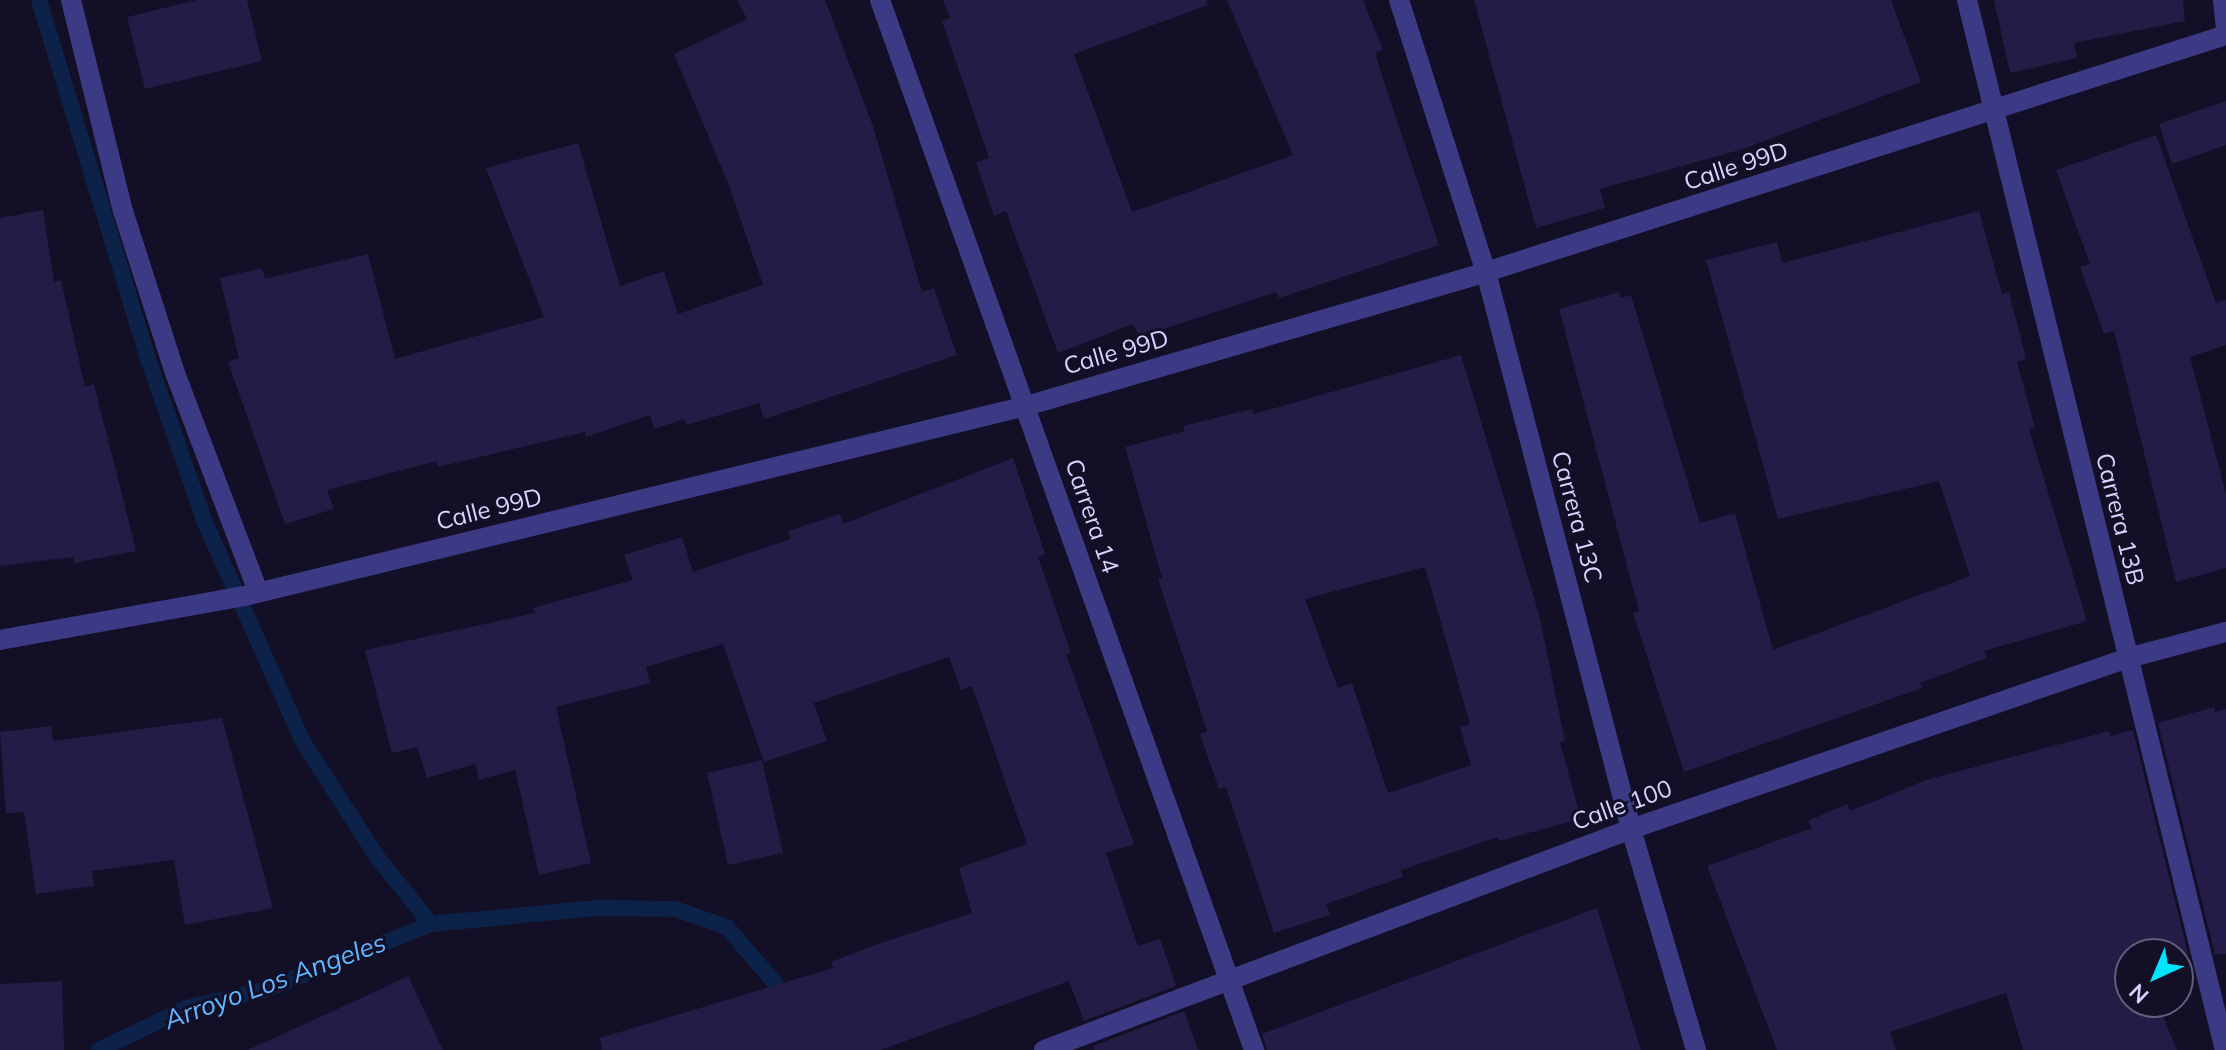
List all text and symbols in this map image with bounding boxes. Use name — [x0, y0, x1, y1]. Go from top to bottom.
street label: Calle 99D — [1680, 136, 1792, 196]
street label: Calle 99D — [1060, 323, 1172, 381]
street label: Carrera 13C — [1546, 448, 1608, 586]
street label: Carrera 13B — [2090, 450, 2150, 588]
street label: Carrera 14 — [1059, 455, 1125, 577]
street label: Calle 99D — [433, 482, 545, 536]
street label: Calle 100 — [1568, 774, 1676, 836]
water label: Arroyo Los Angeles — [160, 926, 390, 1036]
north arrow — [2114, 938, 2194, 1018]
text: N — [2123, 978, 2154, 1010]

